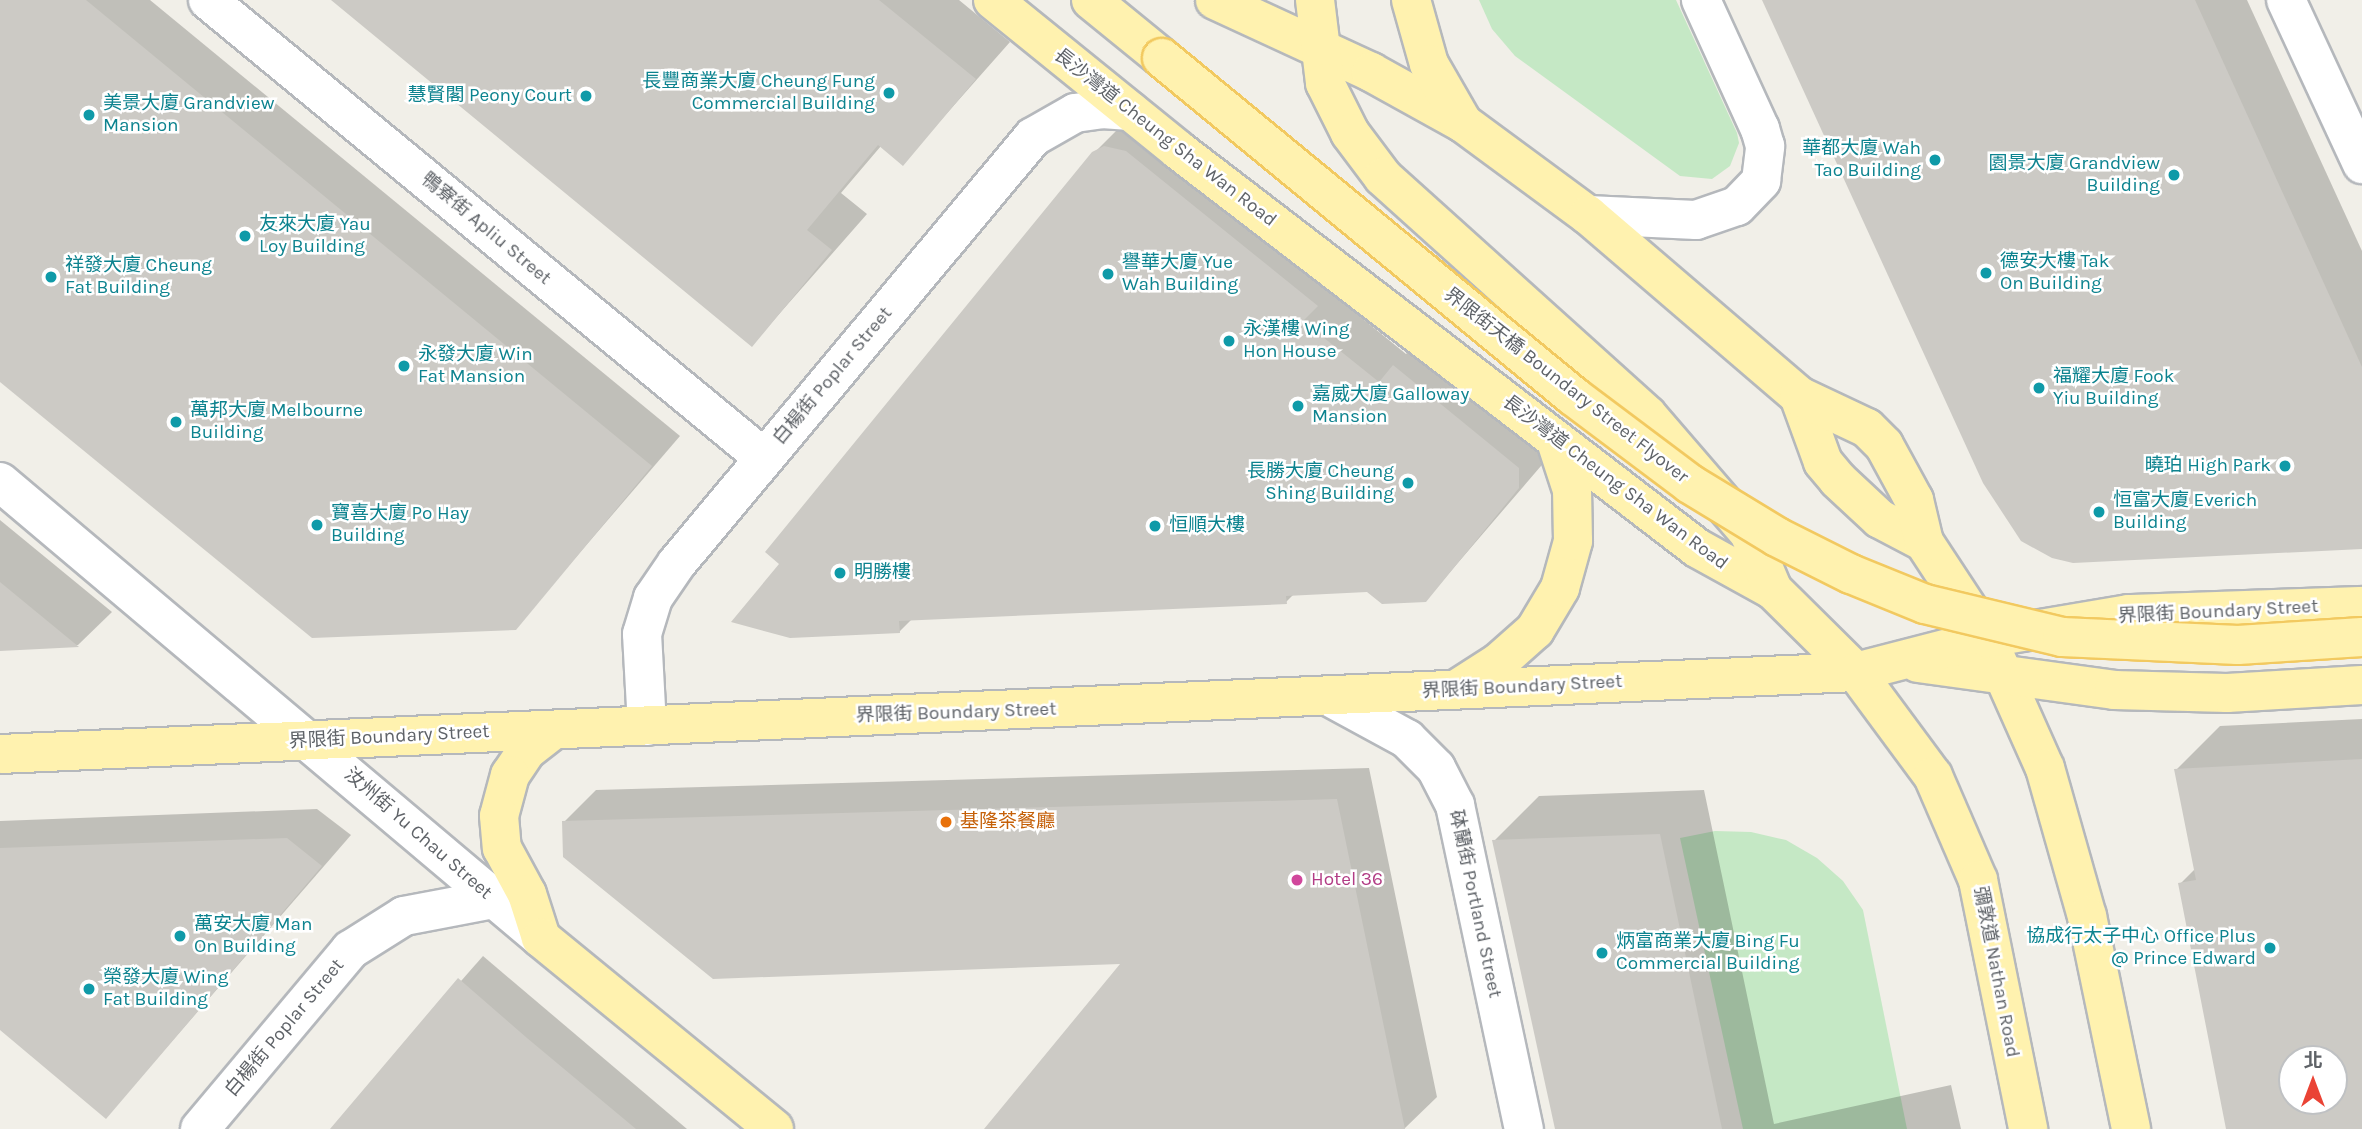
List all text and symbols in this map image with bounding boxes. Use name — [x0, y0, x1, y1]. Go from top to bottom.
street label: 長沙灣道 Cheung Sha Wan Road — [1049, 44, 1281, 232]
place label: 長豐商業大廈 Cheung Fung Commercial Building — [642, 71, 875, 115]
place label: 慧賢閣 Peony Court — [407, 85, 572, 107]
marker: 長豐商業大廈 Cheung Fung Commercial Building — [881, 85, 897, 101]
marker: 慧賢閣 Peony Court — [578, 88, 594, 104]
place label: 美景大廈 Grandview Mansion — [103, 93, 275, 137]
marker: 美景大廈 Grandview Mansion — [81, 107, 97, 123]
place label: 華都大廈 Wah Tao Building — [1802, 138, 1921, 182]
marker: 華都大廈 Wah Tao Building — [1927, 152, 1943, 168]
place label: 園景大廈 Grandview Building — [1988, 153, 2160, 197]
marker: 園景大廈 Grandview Building — [2166, 167, 2182, 183]
street label: 鴨寮街 Apliu Street — [416, 168, 556, 290]
place label: 友來大廈 Yau Loy Building — [259, 214, 371, 258]
marker: 友來大廈 Yau Loy Building — [237, 228, 253, 244]
place label: 德安大樓 Tak On Building — [2000, 251, 2110, 295]
place label: 譽華大廈 Yue Wah Building — [1122, 252, 1238, 296]
place label: 祥發大廈 Cheung Fat Building — [65, 255, 212, 299]
marker: 德安大樓 Tak On Building — [1978, 265, 1994, 281]
marker: 譽華大廈 Yue Wah Building — [1100, 266, 1116, 282]
marker: 祥發大廈 Cheung Fat Building — [43, 269, 59, 285]
street label: 界限街天橋 Boundary Street Flyover — [1439, 283, 1693, 489]
street label: 白楊街 Poplar Street — [769, 302, 897, 450]
place label: 永漢樓 Wing Hon House — [1243, 319, 1349, 363]
marker: 永漢樓 Wing Hon House — [1221, 333, 1237, 349]
place label: 永發大廈 Win Fat Mansion — [418, 344, 533, 388]
marker: 永發大廈 Win Fat Mansion — [396, 358, 412, 374]
place label: 福耀大廈 Fook Yiu Building — [2053, 366, 2174, 410]
marker: 福耀大廈 Fook Yiu Building — [2031, 380, 2047, 396]
place label: 嘉威大廈 Galloway Mansion — [1312, 384, 1469, 428]
street label: 長沙灣道 Cheung Sha Wan Road — [1498, 391, 1732, 575]
marker: 嘉威大廈 Galloway Mansion — [1290, 398, 1306, 414]
place label: 萬邦大廈 Melbourne Building — [190, 400, 363, 444]
marker: 萬邦大廈 Melbourne Building — [168, 414, 184, 430]
place label: 曉珀 High Park — [2145, 455, 2271, 477]
marker: 曉珀 High Park — [2277, 458, 2293, 474]
place label: 長勝大廈 Cheung Shing Building — [1247, 461, 1394, 505]
marker: 長勝大廈 Cheung Shing Building — [1400, 475, 1416, 491]
place label: 恒富大廈 Everich Building — [2113, 490, 2257, 534]
place label: 寶喜大廈 Po Hay Building — [331, 503, 469, 547]
marker: 恒富大廈 Everich Building — [2091, 504, 2107, 520]
place label: 恒順大樓 — [1169, 515, 1245, 537]
marker: 寶喜大廈 Po Hay Building — [309, 517, 325, 533]
marker: 恒順大樓 — [1147, 518, 1163, 534]
place label: 明勝樓 — [854, 562, 911, 584]
marker: 明勝樓 — [832, 565, 848, 581]
street label: 界限街 Boundary Street — [2117, 595, 2319, 629]
street label: 界限街 Boundary Street — [1421, 670, 1623, 704]
street label: 界限街 Boundary Street — [855, 698, 1057, 728]
street label: 界限街 Boundary Street — [288, 720, 490, 754]
street label: 汝州街 Yu Chau Street — [339, 764, 497, 904]
street label: 砵蘭街 Portland Street — [1444, 808, 1506, 1000]
place label: 基隆茶餐廳 — [960, 811, 1055, 833]
marker: 基隆茶餐廳 — [938, 814, 954, 830]
place label: Hotel 36 — [1311, 869, 1383, 891]
marker: Hotel 36 — [1289, 872, 1305, 888]
street label: 彌敦道 Nathan Road — [1968, 885, 2024, 1059]
place label: 萬安大廈 Man On Building — [194, 914, 313, 958]
place label: 協成行太子中心 Office Plus @ Prince Edward — [2026, 926, 2256, 970]
marker: 萬安大廈 Man On Building — [172, 928, 188, 944]
place label: 炳富商業大廈 Bing Fu Commercial Building — [1616, 931, 1800, 975]
marker: 協成行太子中心 Office Plus @ Prince Edward — [2262, 940, 2278, 956]
marker: 炳富商業大廈 Bing Fu Commercial Building — [1594, 945, 1610, 961]
street label: 白楊街 Poplar Street — [221, 954, 349, 1102]
place label: 榮發大廈 Wing Fat Building — [103, 967, 228, 1011]
marker: 榮發大廈 Wing Fat Building — [81, 981, 97, 997]
north arrow — [2278, 1045, 2348, 1115]
text: 北 — [2303, 1050, 2323, 1072]

